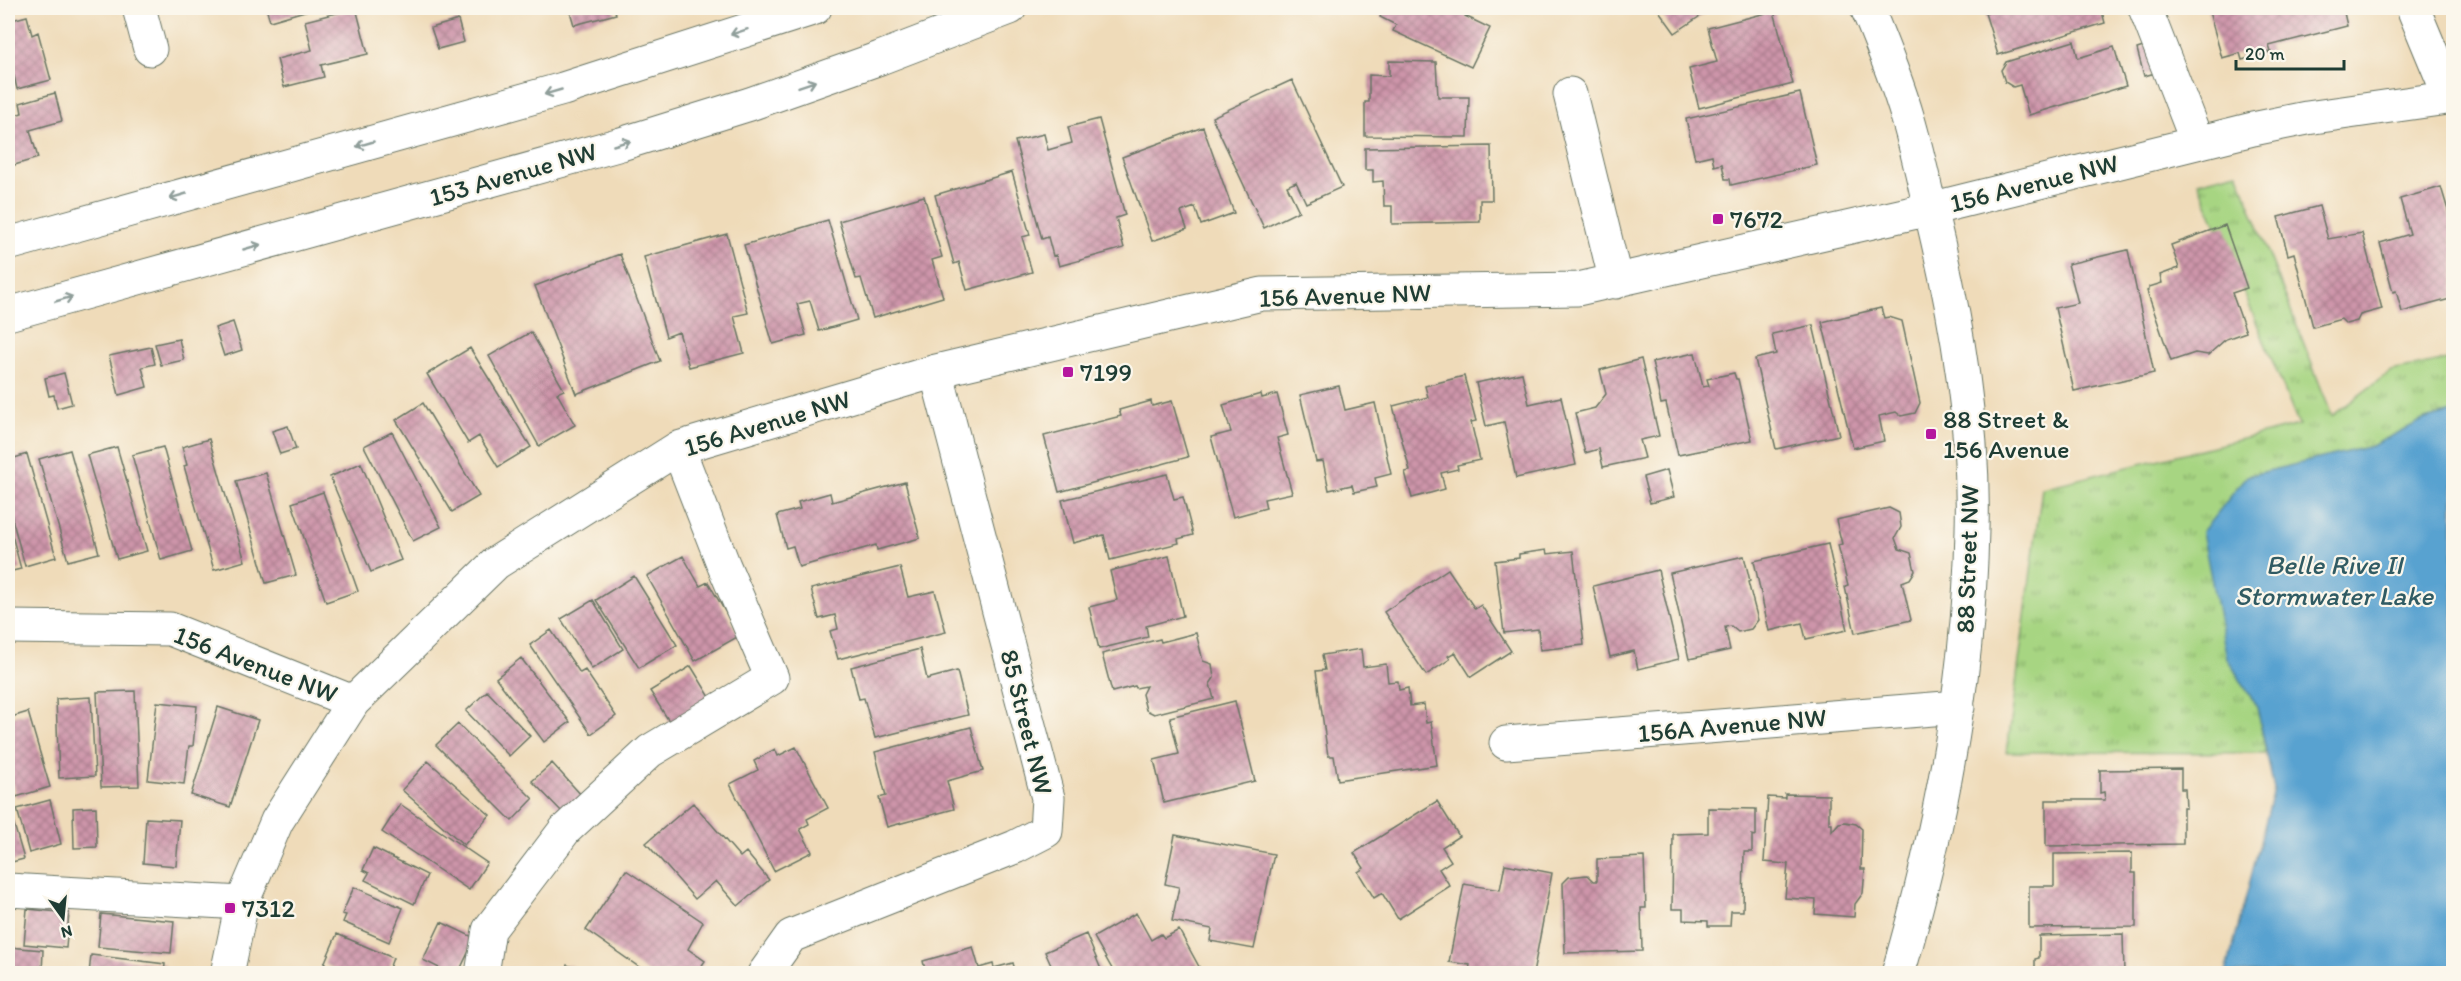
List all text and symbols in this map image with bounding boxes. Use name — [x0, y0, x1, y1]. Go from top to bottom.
one-way arrow — [730, 28, 749, 39]
scale bar — [2236, 33, 2344, 71]
text: 20 m — [2245, 43, 2285, 65]
one-way arrow — [797, 77, 816, 88]
one-way arrow — [544, 87, 563, 98]
street label: 153 Avenue NW — [426, 135, 600, 213]
one-way arrow — [612, 137, 631, 148]
one-way arrow — [356, 139, 375, 150]
street label: 156 Avenue NW — [1947, 147, 2121, 219]
one-way arrow — [168, 191, 187, 202]
place label: 7672 — [1730, 203, 1784, 235]
marker: 7672 — [1711, 212, 1725, 226]
one-way arrow — [242, 240, 261, 252]
street label: 156 Avenue NW — [1258, 276, 1432, 314]
one-way arrow — [54, 293, 73, 304]
place label: 7199 — [1080, 356, 1132, 388]
marker: 7199 — [1061, 365, 1075, 379]
street label: 156 Avenue NW — [680, 383, 854, 463]
place label: 88 Street & 156 Avenue — [1943, 403, 2070, 465]
marker: 88 Street & 156 Avenue — [1924, 427, 1938, 441]
street label: 88 Street NW — [1948, 484, 1986, 634]
water label: Belle Rive II Stormwater Lake — [2235, 548, 2434, 612]
street label: 156 Avenue NW — [170, 618, 342, 710]
street label: 85 Street NW — [994, 646, 1060, 798]
street label: 156A Avenue NW — [1636, 701, 1828, 749]
north arrow — [33, 888, 93, 948]
place label: 7312 — [242, 892, 295, 924]
marker: 7312 — [223, 901, 237, 915]
text: N — [59, 921, 74, 943]

